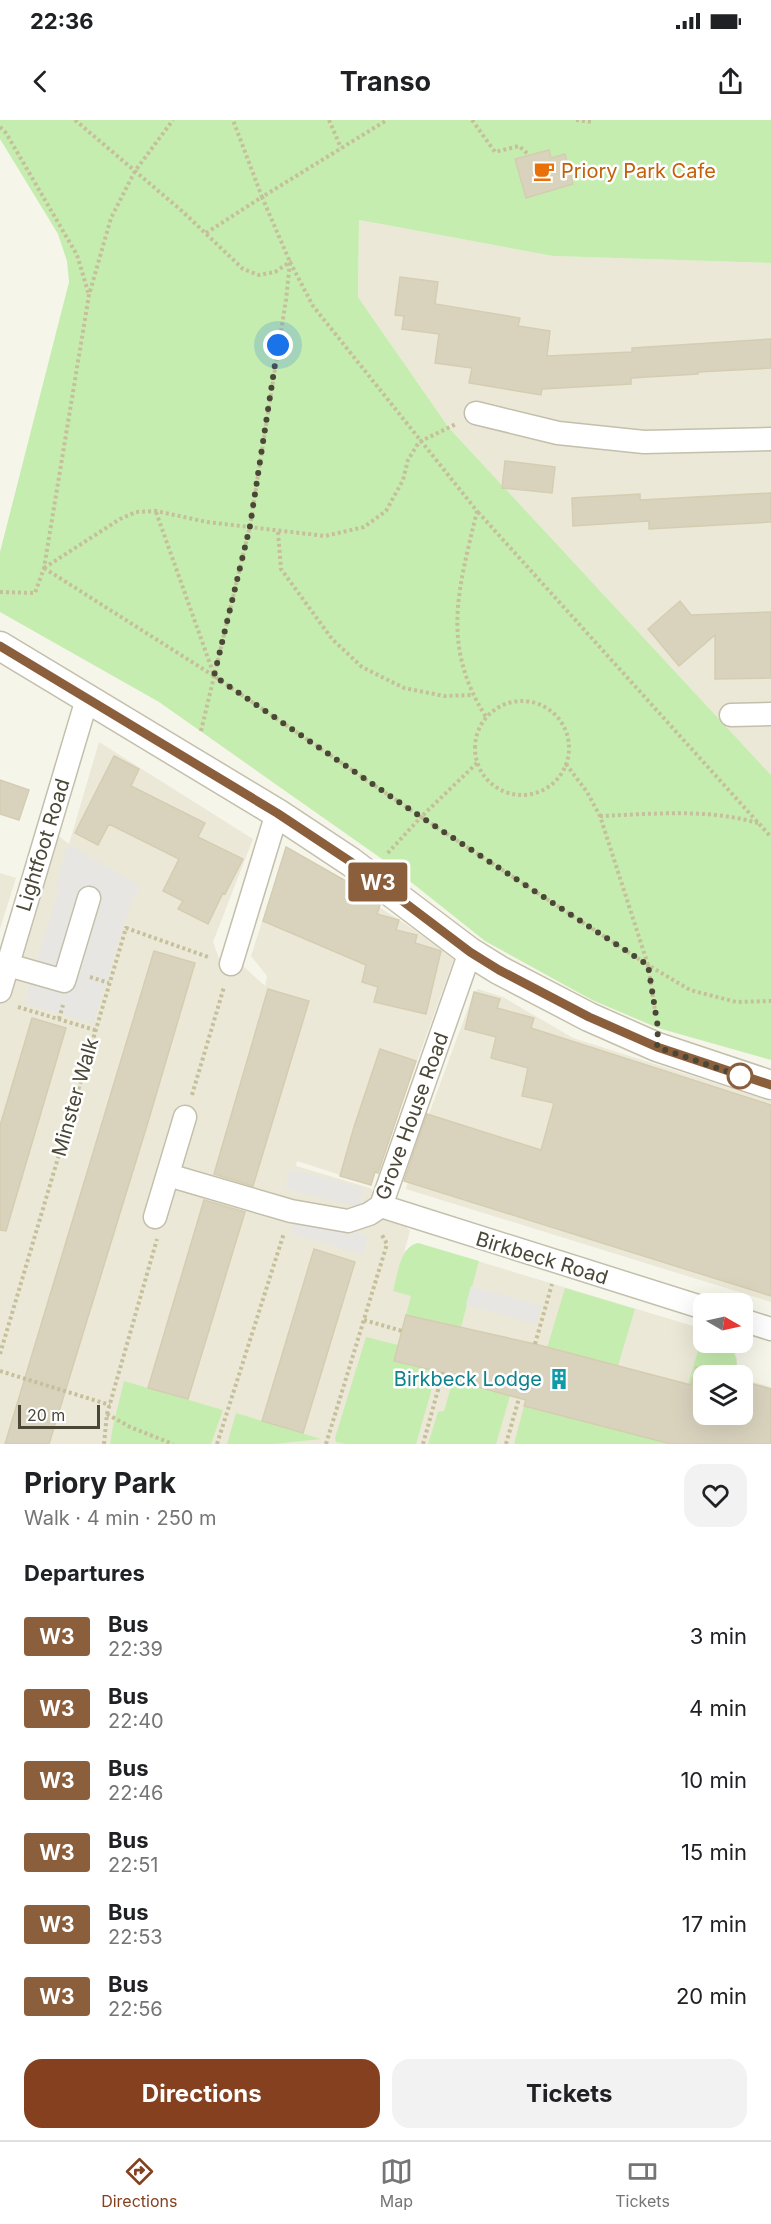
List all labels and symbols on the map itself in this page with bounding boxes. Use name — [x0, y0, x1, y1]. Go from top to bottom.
cafe icon: Priory Park Cafe — [532, 159, 556, 183]
place label: Priory Park Cafe — [561, 159, 716, 183]
your location — [263, 330, 293, 360]
street label: Lightfoot Road — [11, 776, 75, 914]
line badge: W3 — [351, 862, 405, 902]
street label: Grove House Road — [371, 1029, 453, 1203]
street label: Minster Walk — [47, 1035, 103, 1159]
unlabelled marker — [727, 1063, 753, 1089]
street label: Birkbeck Road — [473, 1227, 611, 1289]
north arrow — [693, 1293, 753, 1353]
place label: Birkbeck Lodge — [394, 1367, 542, 1391]
building icon: Birkbeck Lodge — [547, 1367, 571, 1391]
scale bar — [18, 1402, 100, 1430]

